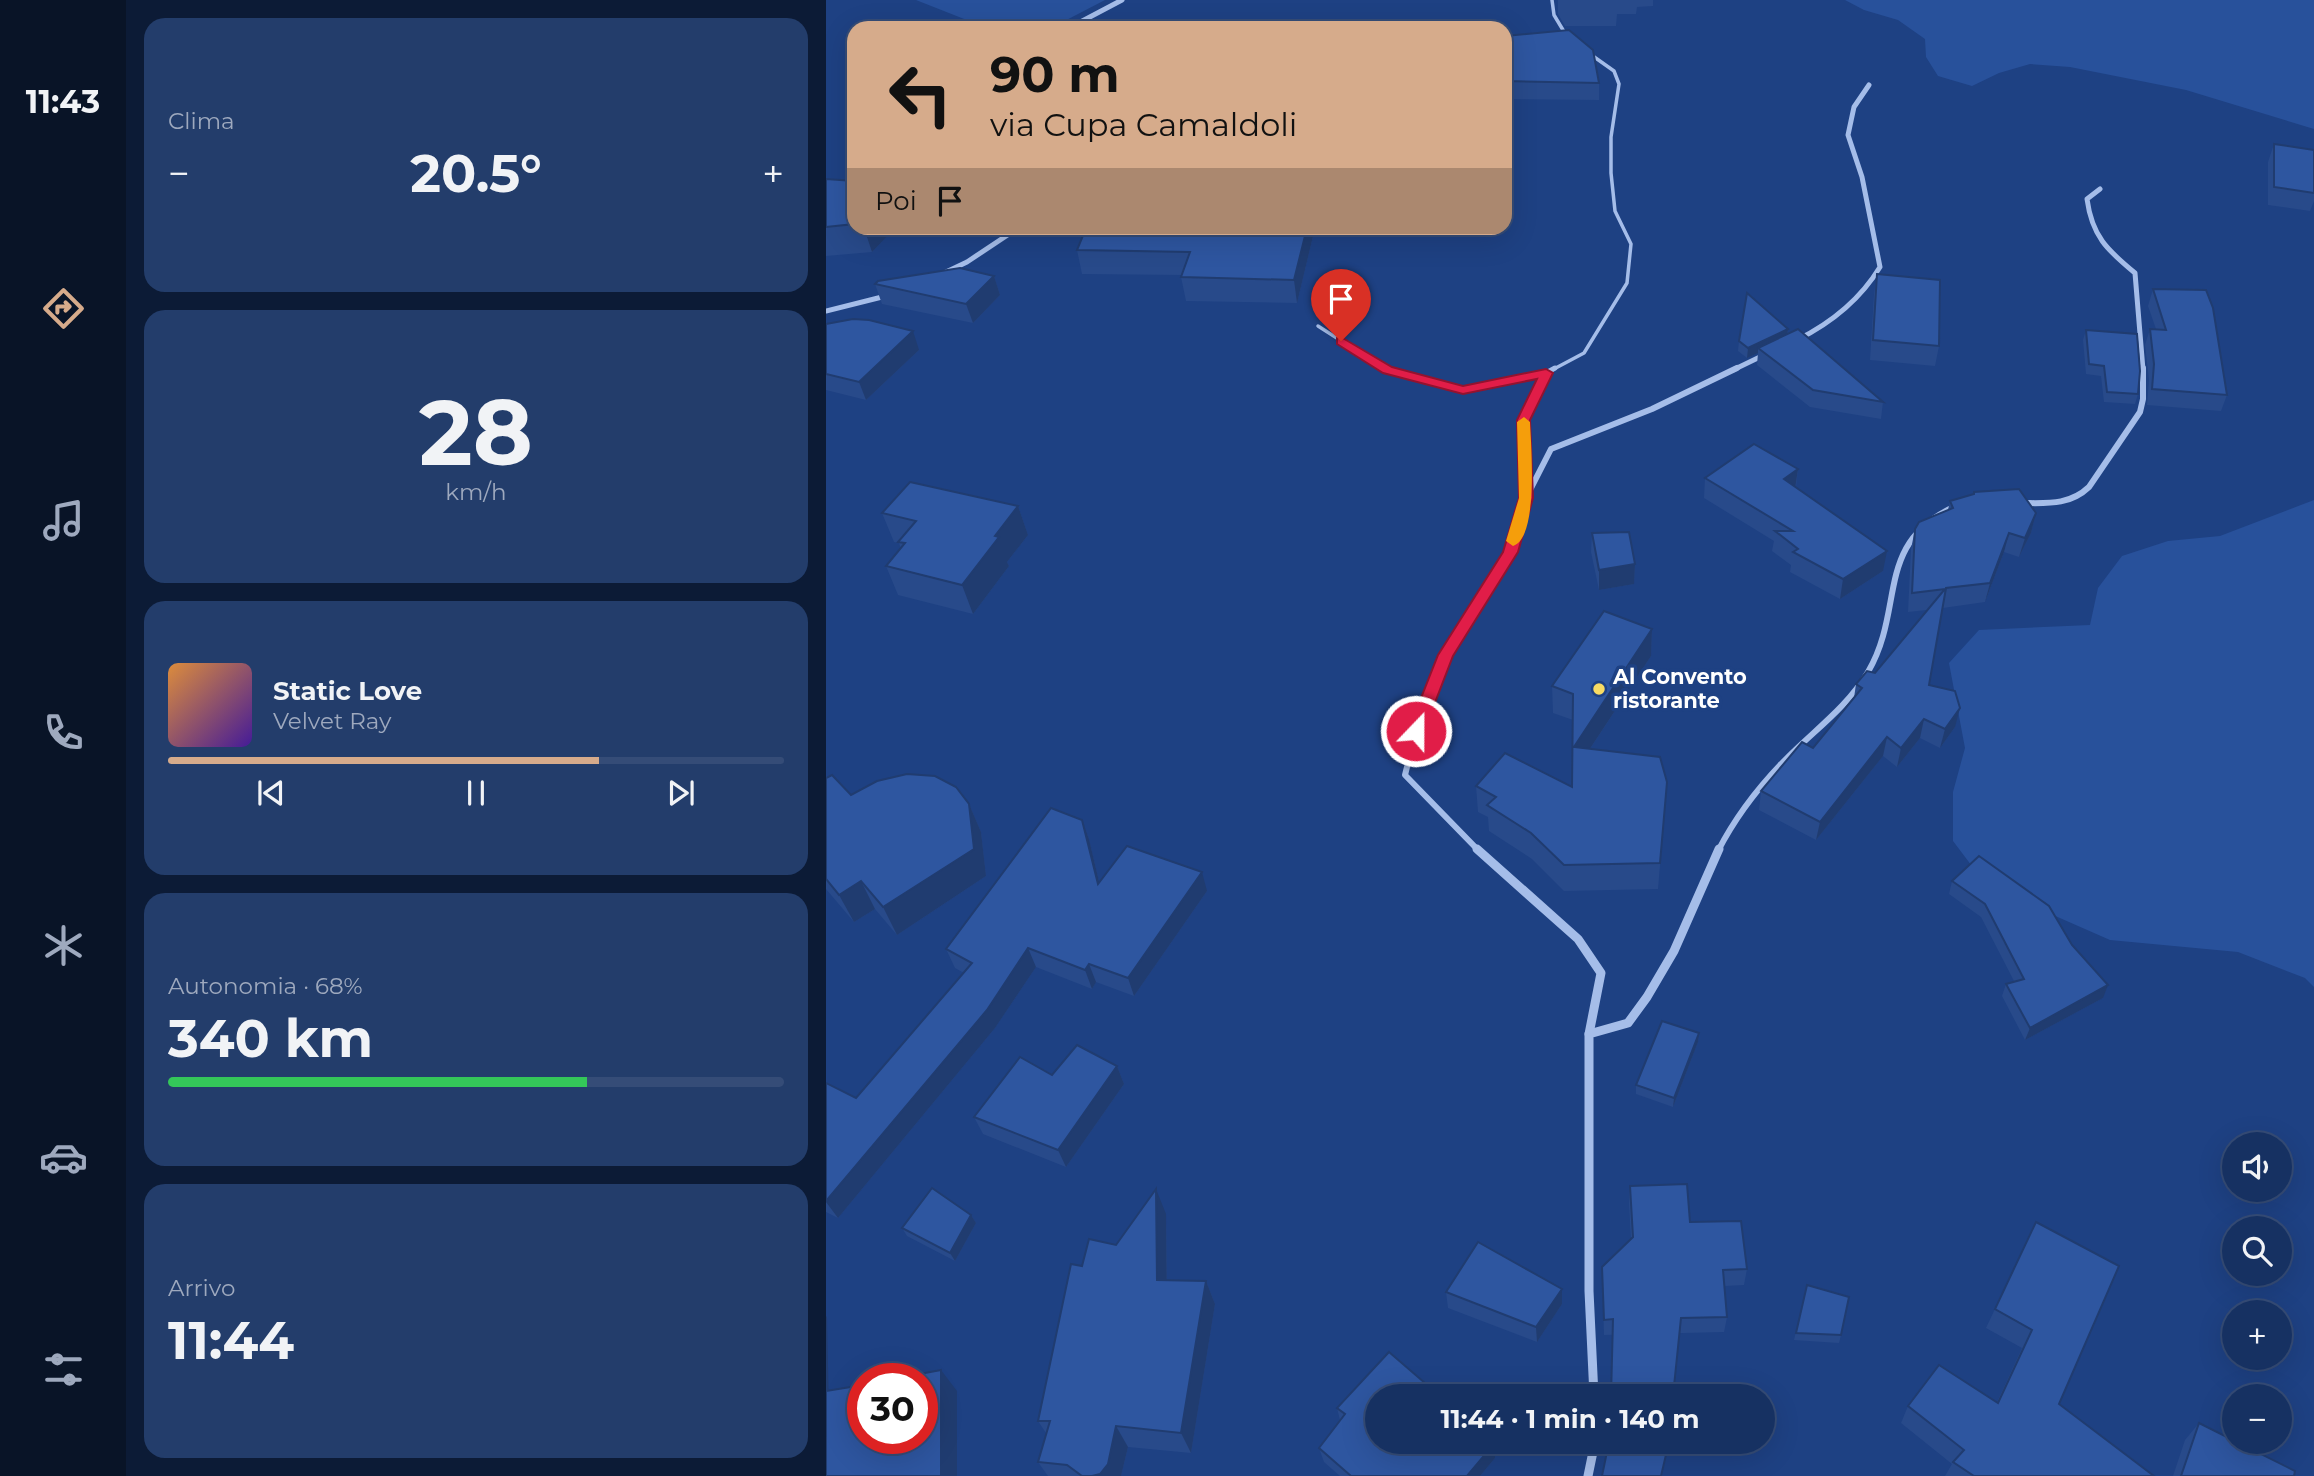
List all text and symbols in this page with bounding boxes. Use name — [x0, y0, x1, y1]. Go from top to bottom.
text: 90 m — [990, 45, 1120, 104]
icon: left — [875, 49, 966, 140]
text: 11:43 — [26, 82, 100, 121]
text: via Cupa Camaldoli — [990, 105, 1297, 144]
text: Clima — [168, 107, 235, 135]
text: 20.5° — [410, 142, 542, 205]
text: − — [168, 150, 190, 197]
text: + — [762, 150, 784, 197]
icon: arrive — [931, 182, 969, 220]
text: Poi — [875, 185, 917, 217]
pin — [1311, 269, 1371, 341]
icon: arrive — [1322, 280, 1360, 318]
icon: directions — [39, 284, 88, 333]
text: 28 — [419, 377, 533, 488]
text: km/h — [445, 478, 507, 506]
icon: music — [39, 496, 88, 545]
place label: Al Convento ristorante — [1612, 664, 1747, 713]
text: Static Love — [273, 675, 422, 707]
marker: Al Convento ristorante — [1591, 681, 1607, 697]
position arrow — [1379, 694, 1453, 768]
text: Velvet Ray — [273, 707, 391, 735]
icon: phone — [39, 708, 88, 757]
icon: previous — [252, 774, 290, 812]
icon: pause — [457, 774, 495, 812]
icon: next — [662, 774, 700, 812]
icon: climate — [39, 921, 88, 970]
text: Autonomia · 68% — [168, 972, 363, 1000]
text: 340 km — [168, 1007, 373, 1070]
map controls — [2222, 1132, 2292, 1454]
button: sound — [2222, 1132, 2292, 1202]
icon: car — [39, 1133, 88, 1182]
button: search — [2222, 1216, 2292, 1286]
text: Arrivo — [168, 1274, 235, 1302]
button: + — [2222, 1300, 2292, 1370]
text: 11:44 — [168, 1309, 294, 1372]
icon: filters — [39, 1345, 88, 1394]
speed limit sign: 30 — [847, 1363, 938, 1454]
button: − — [2222, 1384, 2292, 1454]
text: 11:44 · 1 min · 140 m — [1440, 1403, 1700, 1435]

